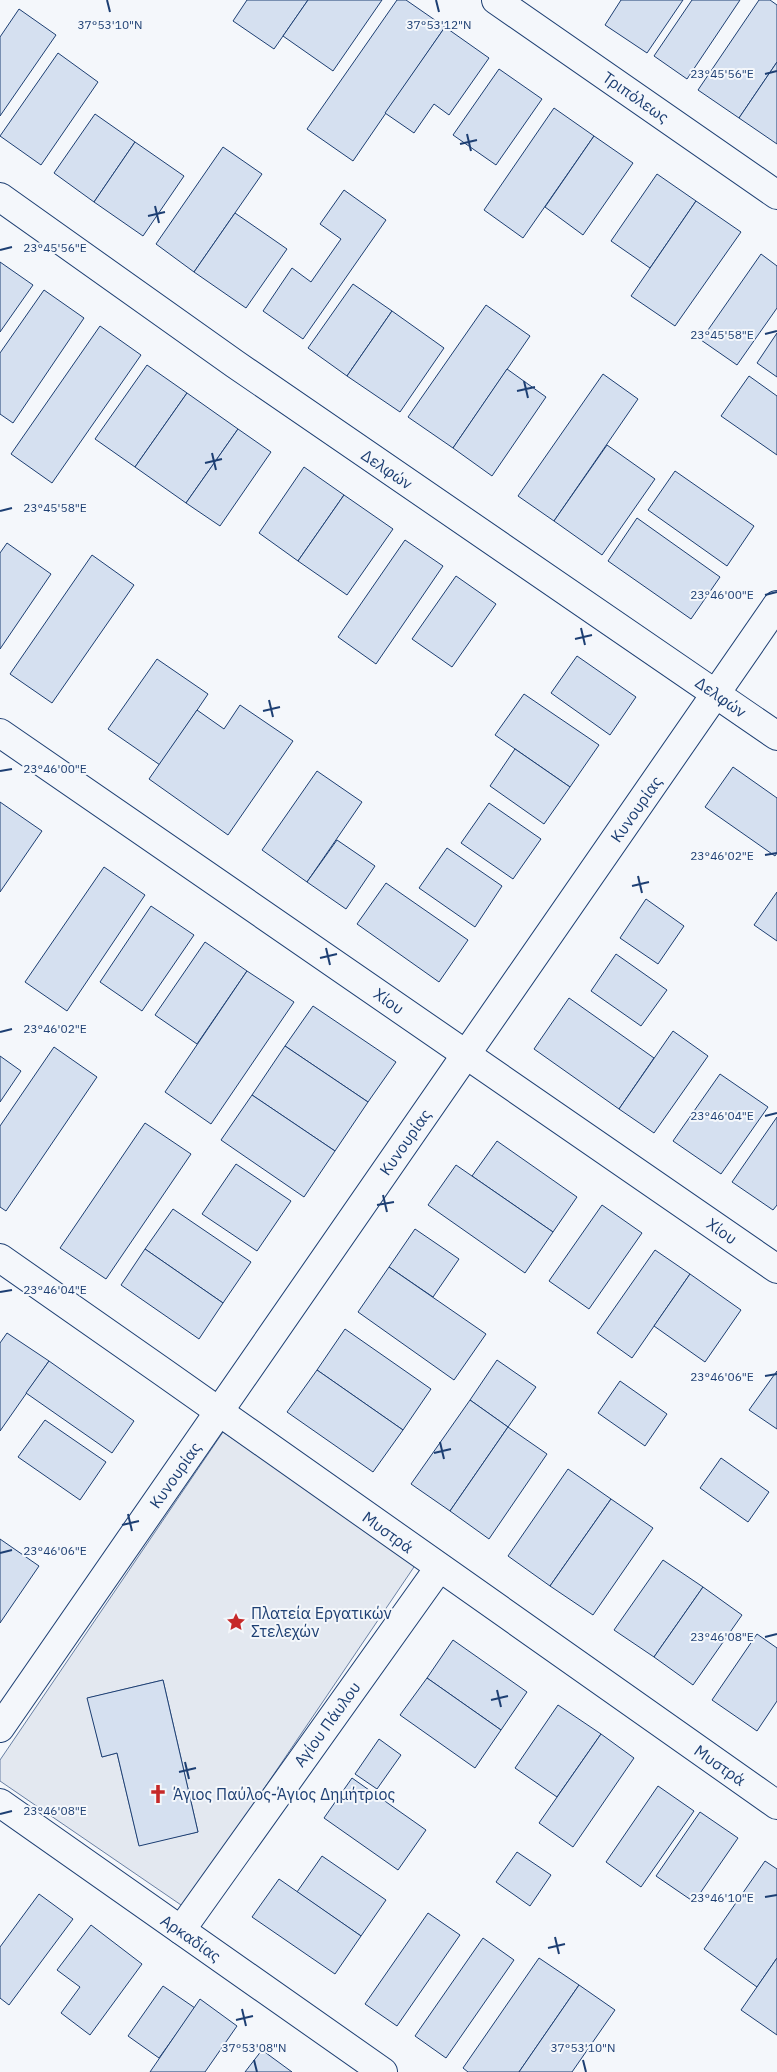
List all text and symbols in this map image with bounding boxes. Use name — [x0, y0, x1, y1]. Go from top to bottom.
text: 37°53'10"N — [77, 17, 143, 32]
text: 37°53'12"N — [406, 17, 472, 32]
text: 23°45'56"E — [690, 66, 754, 81]
street label: Τριπόλεως — [599, 67, 673, 127]
text: 23°45'56"E — [23, 240, 87, 255]
text: 23°45'58"E — [690, 327, 754, 342]
street label: Δελφών — [357, 445, 417, 493]
text: 23°45'58"E — [23, 500, 87, 515]
text: 23°46'00"E — [690, 587, 754, 602]
street label: Δελφών — [692, 672, 750, 722]
text: 23°46'00"E — [23, 761, 87, 776]
street label: Κυνουρίας — [606, 772, 666, 846]
text: 23°46'02"E — [690, 848, 754, 863]
street label: Χίου — [370, 984, 408, 1018]
text: 23°46'02"E — [23, 1021, 87, 1036]
street label: Κυνουρίας — [375, 1105, 435, 1179]
text: 23°46'04"E — [690, 1108, 754, 1123]
street label: Χίου — [703, 1214, 741, 1248]
text: 23°46'04"E — [23, 1282, 87, 1297]
text: 23°46'06"E — [690, 1369, 754, 1384]
street label: Κυνουρίας — [145, 1438, 205, 1512]
street label: Μυστρά — [359, 1507, 417, 1557]
text: 23°46'06"E — [23, 1543, 87, 1558]
place label: Πλατεία Εργατικών Στελεχών — [251, 1603, 392, 1641]
place icon: Πλατεία Εργατικών Στελεχών — [225, 1611, 247, 1633]
text: 23°46'08"E — [690, 1629, 754, 1644]
street label: Αγίου Πάυλου — [289, 1677, 365, 1771]
street label: Μυστρά — [690, 1740, 750, 1790]
church icon: Άγιος Παύλος-Άγιος Δημήτριος — [147, 1783, 169, 1805]
place label: Άγιος Παύλος-Άγιος Δημήτριος — [173, 1784, 395, 1804]
text: 23°46'08"E — [23, 1803, 87, 1818]
text: 23°46'10"E — [690, 1890, 754, 1905]
street label: Αρκαδίας — [157, 1910, 225, 1966]
text: 37°53'08"N — [221, 2040, 287, 2055]
text: 37°53'10"N — [550, 2040, 616, 2055]

